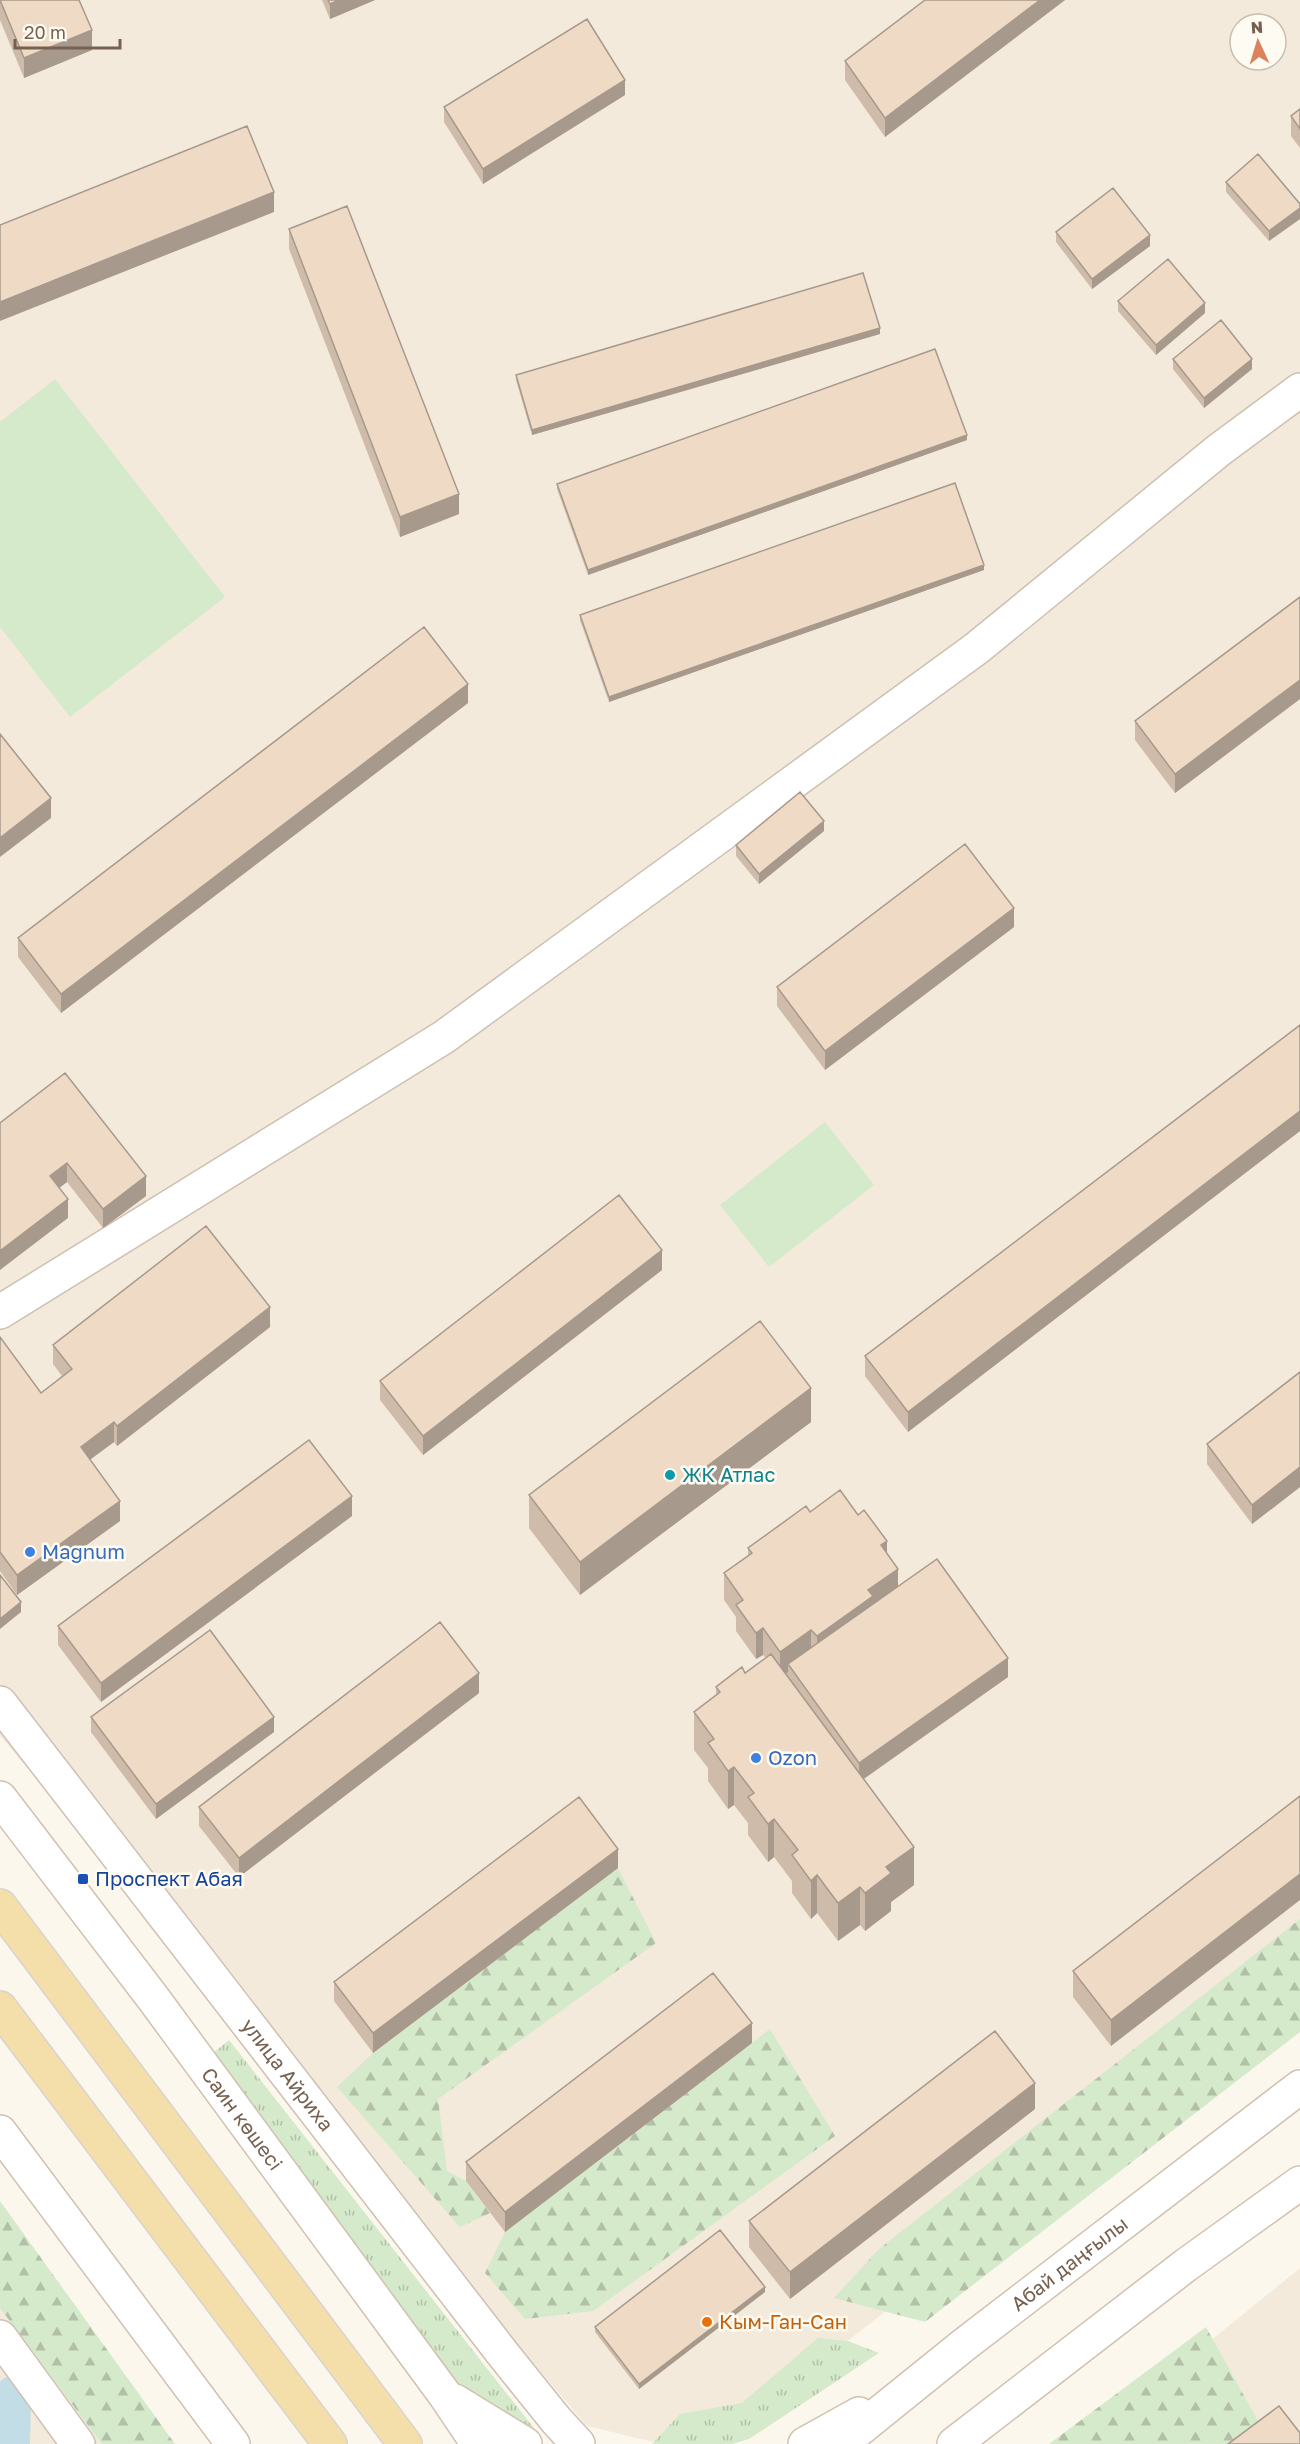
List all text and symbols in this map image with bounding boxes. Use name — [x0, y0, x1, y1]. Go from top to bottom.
scale bar — [15, 12, 120, 50]
north arrow — [1228, 12, 1288, 72]
text: N — [1250, 17, 1264, 37]
text: 20 m — [24, 21, 66, 43]
place label: ЖК Атлас — [682, 1462, 775, 1486]
marker: ЖК Атлас — [663, 1468, 677, 1482]
place label: Magnum — [42, 1539, 125, 1563]
marker: Magnum — [23, 1545, 37, 1559]
place label: Ozon — [768, 1745, 817, 1769]
marker: Ozon — [749, 1751, 763, 1765]
place label: Проспект Абая — [95, 1866, 243, 1890]
marker: Проспект Абая — [76, 1872, 90, 1886]
street label: улица Айриха — [237, 2013, 339, 2135]
street label: Саин көшесі — [197, 2062, 288, 2174]
street label: Абай даңғылы — [1006, 2211, 1132, 2315]
place label: Кым-Ган-Сан — [719, 2309, 847, 2333]
marker: Кым-Ган-Сан — [700, 2315, 714, 2329]

